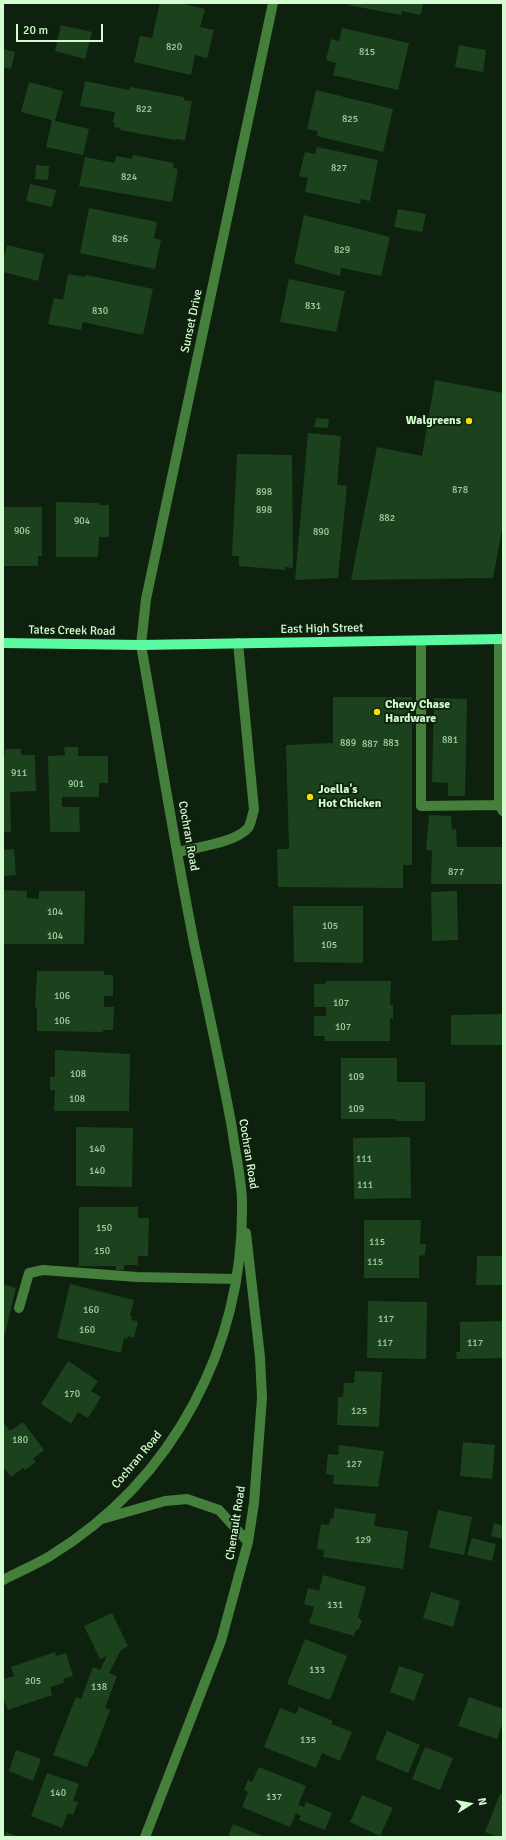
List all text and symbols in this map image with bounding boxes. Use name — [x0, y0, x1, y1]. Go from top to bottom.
scale bar — [18, 16, 105, 42]
text: 20 m — [23, 23, 48, 38]
house number: 820 — [166, 41, 182, 53]
house number: 815 — [359, 46, 375, 58]
house number: 822 — [136, 103, 152, 115]
house number: 825 — [342, 113, 358, 125]
house number: 827 — [331, 162, 347, 174]
house number: 824 — [121, 171, 137, 183]
house number: 826 — [112, 233, 128, 245]
house number: 829 — [334, 244, 350, 256]
street label: Sunset Drive — [178, 288, 206, 354]
house number: 831 — [305, 300, 321, 312]
house number: 830 — [92, 305, 108, 317]
place label: Walgreens — [406, 414, 461, 428]
marker: Walgreens — [464, 416, 474, 426]
house number: 878 — [452, 484, 468, 496]
house number: 898 — [256, 486, 272, 498]
house number: 898 — [256, 504, 272, 516]
house number: 882 — [379, 512, 395, 524]
house number: 904 — [74, 515, 90, 527]
house number: 906 — [14, 525, 30, 537]
house number: 890 — [313, 526, 329, 538]
street label: East High Street — [280, 621, 364, 637]
street label: Tates Creek Road — [28, 623, 116, 639]
place label: Chevy Chase Hardware — [385, 698, 450, 726]
marker: Chevy Chase Hardware — [372, 707, 382, 717]
house number: 881 — [442, 734, 458, 746]
house number: 889 — [340, 737, 356, 749]
house number: 883 — [383, 737, 399, 749]
house number: 887 — [362, 738, 378, 750]
house number: 911 — [11, 767, 27, 779]
house number: 901 — [68, 778, 84, 790]
place label: Joella's Hot Chicken — [318, 783, 381, 811]
marker: Joella's Hot Chicken — [305, 792, 315, 802]
street label: Cochran Road — [175, 800, 201, 872]
house number: 877 — [448, 866, 464, 878]
house number: 104 — [47, 906, 63, 918]
house number: 105 — [322, 920, 338, 932]
house number: 104 — [47, 930, 63, 942]
house number: 105 — [321, 939, 337, 951]
house number: 106 — [54, 990, 70, 1002]
house number: 107 — [333, 997, 349, 1009]
house number: 106 — [54, 1015, 70, 1027]
house number: 107 — [335, 1021, 351, 1033]
house number: 108 — [70, 1068, 86, 1080]
house number: 109 — [348, 1071, 364, 1083]
house number: 108 — [69, 1093, 85, 1105]
house number: 109 — [348, 1103, 364, 1115]
street label: Cochran Road — [235, 1118, 261, 1190]
house number: 140 — [89, 1143, 105, 1155]
house number: 111 — [356, 1153, 372, 1165]
house number: 140 — [89, 1165, 105, 1177]
house number: 111 — [357, 1179, 373, 1191]
house number: 150 — [96, 1222, 112, 1234]
house number: 115 — [369, 1236, 385, 1248]
house number: 150 — [94, 1245, 110, 1257]
house number: 115 — [367, 1256, 383, 1268]
house number: 160 — [83, 1304, 99, 1316]
house number: 117 — [378, 1313, 394, 1325]
house number: 160 — [79, 1324, 95, 1336]
house number: 117 — [377, 1337, 393, 1349]
house number: 117 — [467, 1337, 483, 1349]
house number: 170 — [64, 1388, 80, 1400]
house number: 125 — [351, 1405, 367, 1417]
street label: Cochran Road — [109, 1428, 165, 1492]
house number: 180 — [12, 1434, 28, 1446]
house number: 127 — [346, 1458, 362, 1470]
street label: Chenault Road — [223, 1485, 249, 1561]
house number: 129 — [355, 1534, 371, 1546]
house number: 131 — [327, 1599, 343, 1611]
house number: 133 — [309, 1664, 325, 1676]
house number: 205 — [25, 1675, 41, 1687]
house number: 138 — [91, 1681, 107, 1693]
house number: 135 — [300, 1734, 316, 1746]
north arrow — [450, 1784, 490, 1824]
house number: 140 — [50, 1787, 66, 1799]
house number: 137 — [266, 1791, 282, 1803]
text: N — [475, 1797, 489, 1807]

